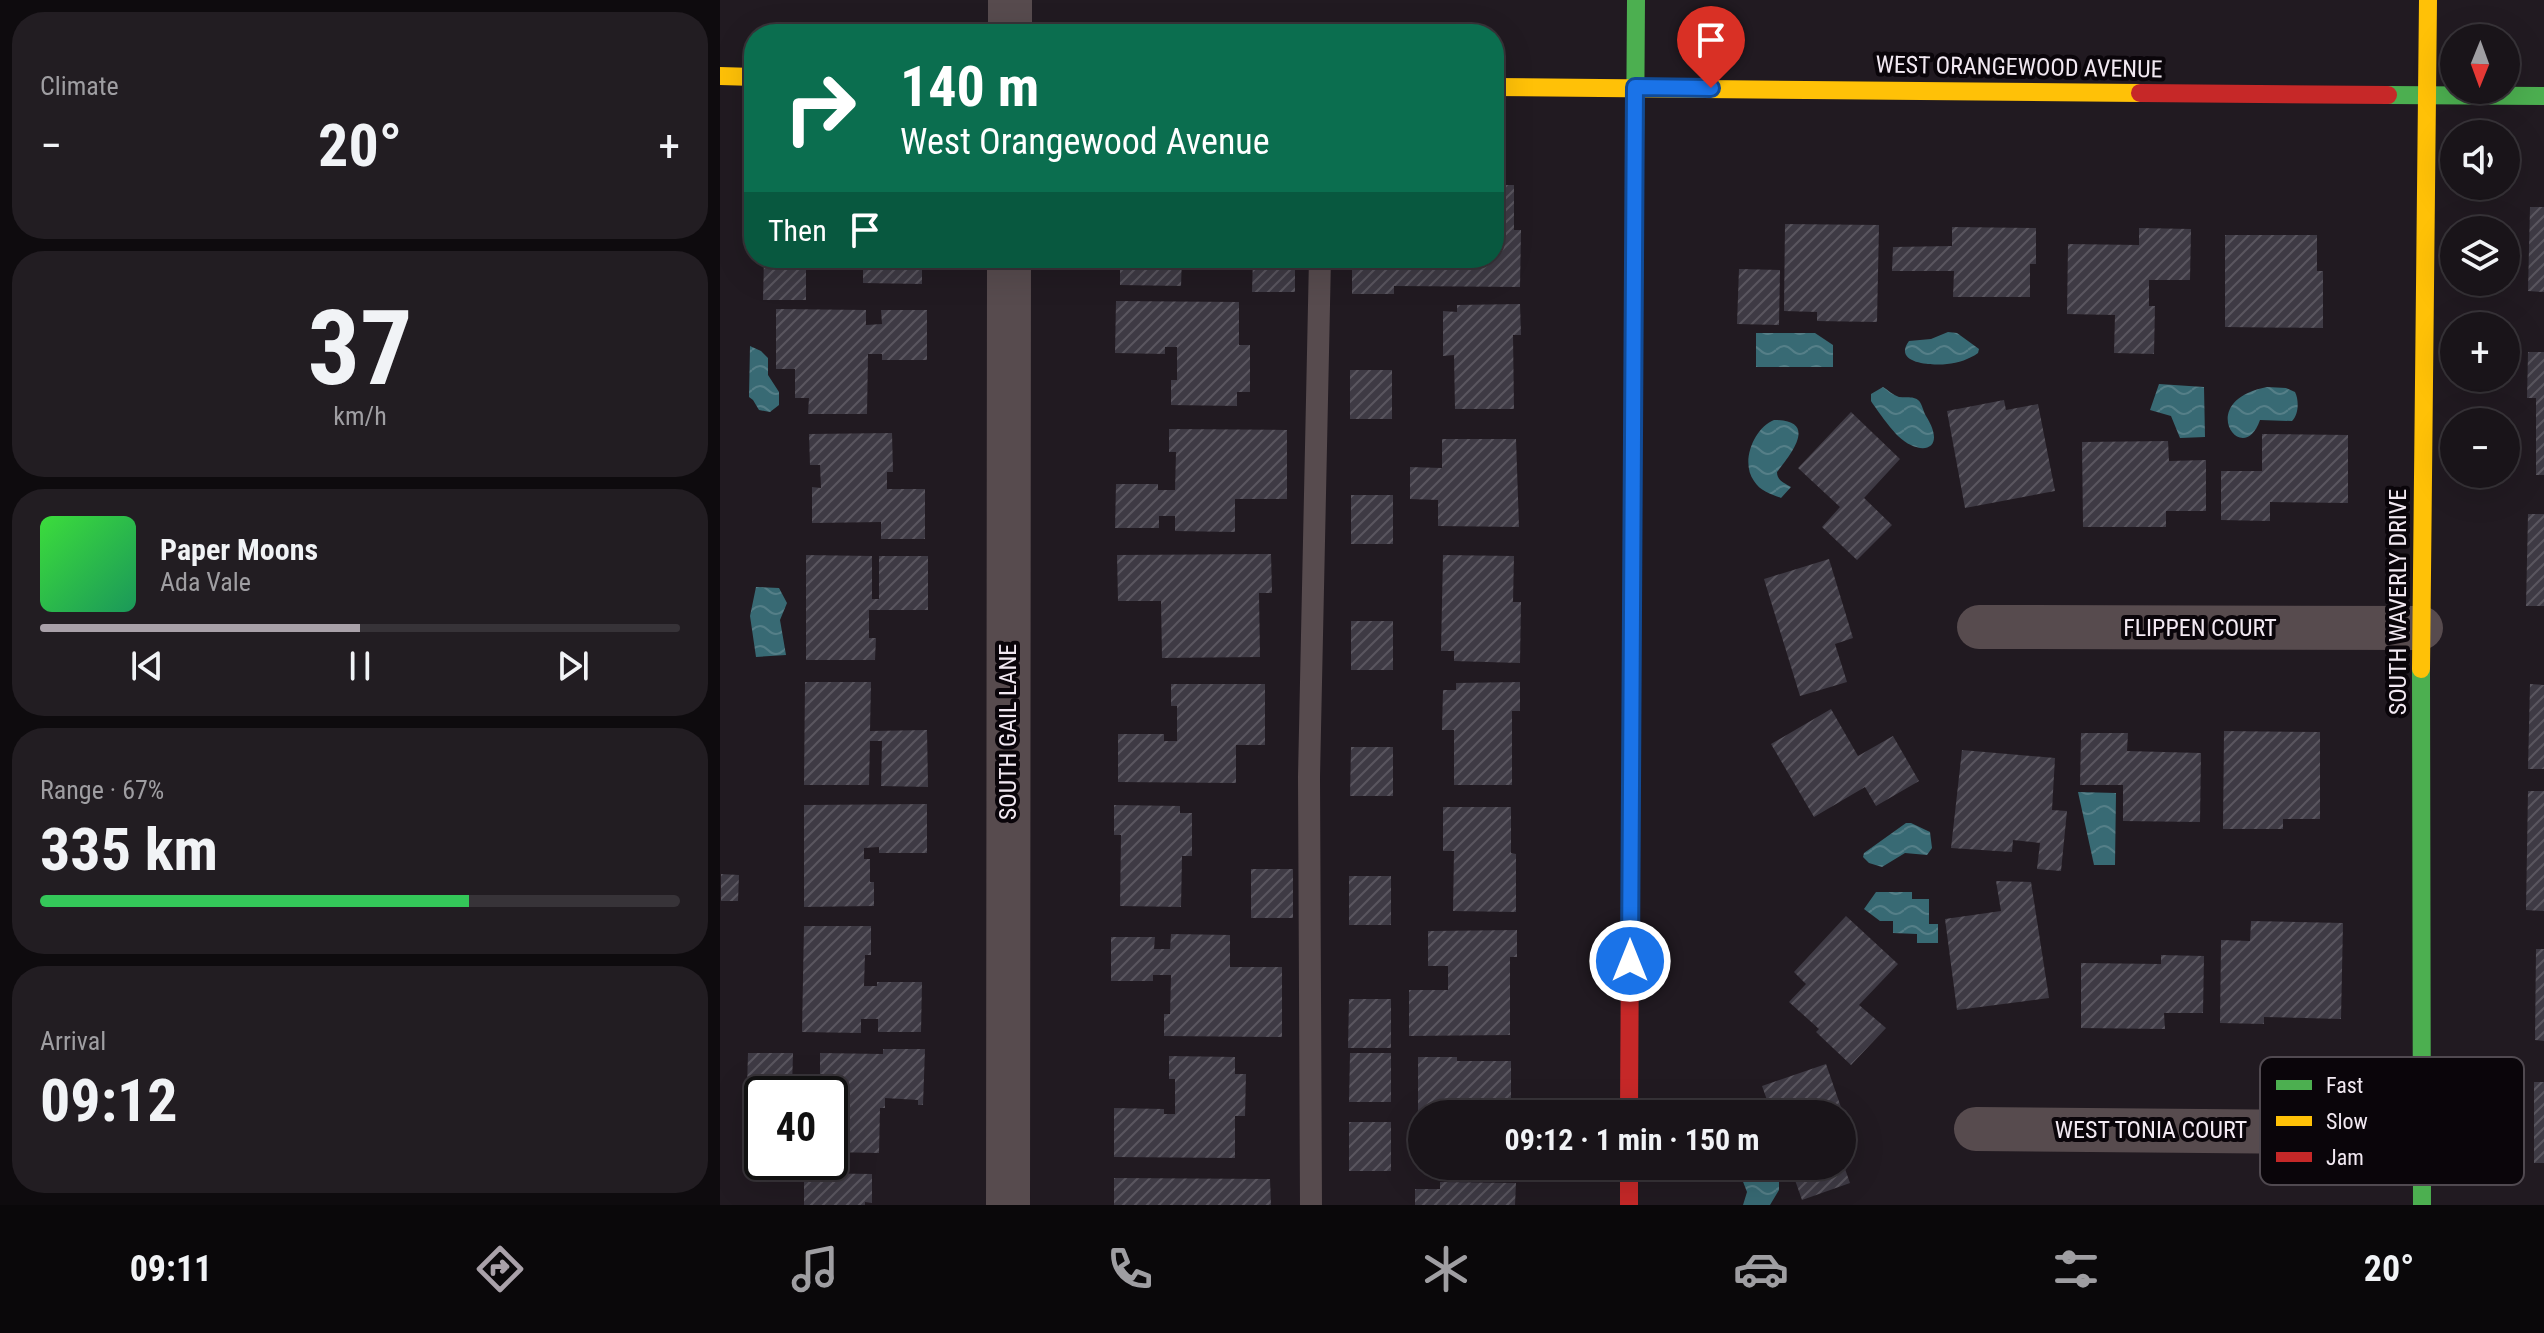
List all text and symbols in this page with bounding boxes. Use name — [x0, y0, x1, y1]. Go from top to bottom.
pin — [1677, 6, 1745, 88]
icon: arrive — [1689, 18, 1733, 62]
north arrow — [2440, 24, 2520, 104]
map controls — [2440, 24, 2520, 488]
street label: WEST ORANGEWOOD AVENUE — [1875, 50, 2163, 84]
text: 140 m — [900, 54, 1039, 120]
icon: right — [768, 56, 872, 160]
text: Climate — [40, 71, 119, 101]
text: 20° — [318, 110, 402, 181]
text: − — [40, 120, 62, 172]
text: + — [658, 120, 680, 172]
button: sound — [2440, 120, 2520, 200]
text: West Orangewood Avenue — [900, 121, 1270, 163]
icon: arrive — [843, 208, 887, 252]
text: Then — [768, 213, 827, 248]
button: layers — [2440, 216, 2520, 296]
text: 37 — [307, 288, 413, 409]
button: + — [2440, 312, 2520, 392]
text: km/h — [333, 401, 387, 431]
button: − — [2440, 408, 2520, 488]
street label: SOUTH WAVERLY DRIVE — [2384, 489, 2412, 715]
text: Paper Moons — [160, 532, 318, 567]
text: Ada Vale — [160, 567, 251, 597]
street label: FLIPPEN COURT — [2123, 614, 2277, 642]
icon: previous — [125, 644, 169, 688]
icon: pause — [338, 644, 382, 688]
icon: next — [551, 644, 595, 688]
street label: SOUTH GAIL LANE — [994, 644, 1022, 820]
text: Range · 67% — [40, 775, 164, 805]
text: 335 km — [40, 814, 218, 885]
position arrow — [1588, 919, 1672, 1003]
text: Arrival — [40, 1026, 106, 1056]
legend — [2260, 1057, 2524, 1185]
text: 09:12 — [40, 1065, 178, 1136]
text: Fast — [2326, 1073, 2363, 1098]
speed limit sign: 40 — [744, 1076, 848, 1180]
text: Slow — [2326, 1109, 2368, 1134]
street label: WEST TONIA COURT — [2055, 1116, 2247, 1144]
text: 09:12 · 1 min · 150 m — [1505, 1122, 1759, 1157]
text: Jam — [2326, 1145, 2364, 1170]
icon: directions — [472, 1241, 528, 1297]
icon: music — [787, 1241, 843, 1297]
icon: phone — [1102, 1241, 1158, 1297]
icon: climate — [1418, 1241, 1474, 1297]
icon: car — [1733, 1241, 1789, 1297]
icon: filters — [2048, 1241, 2104, 1297]
text: 09:11 — [130, 1248, 212, 1290]
text: 20° — [2364, 1248, 2414, 1290]

